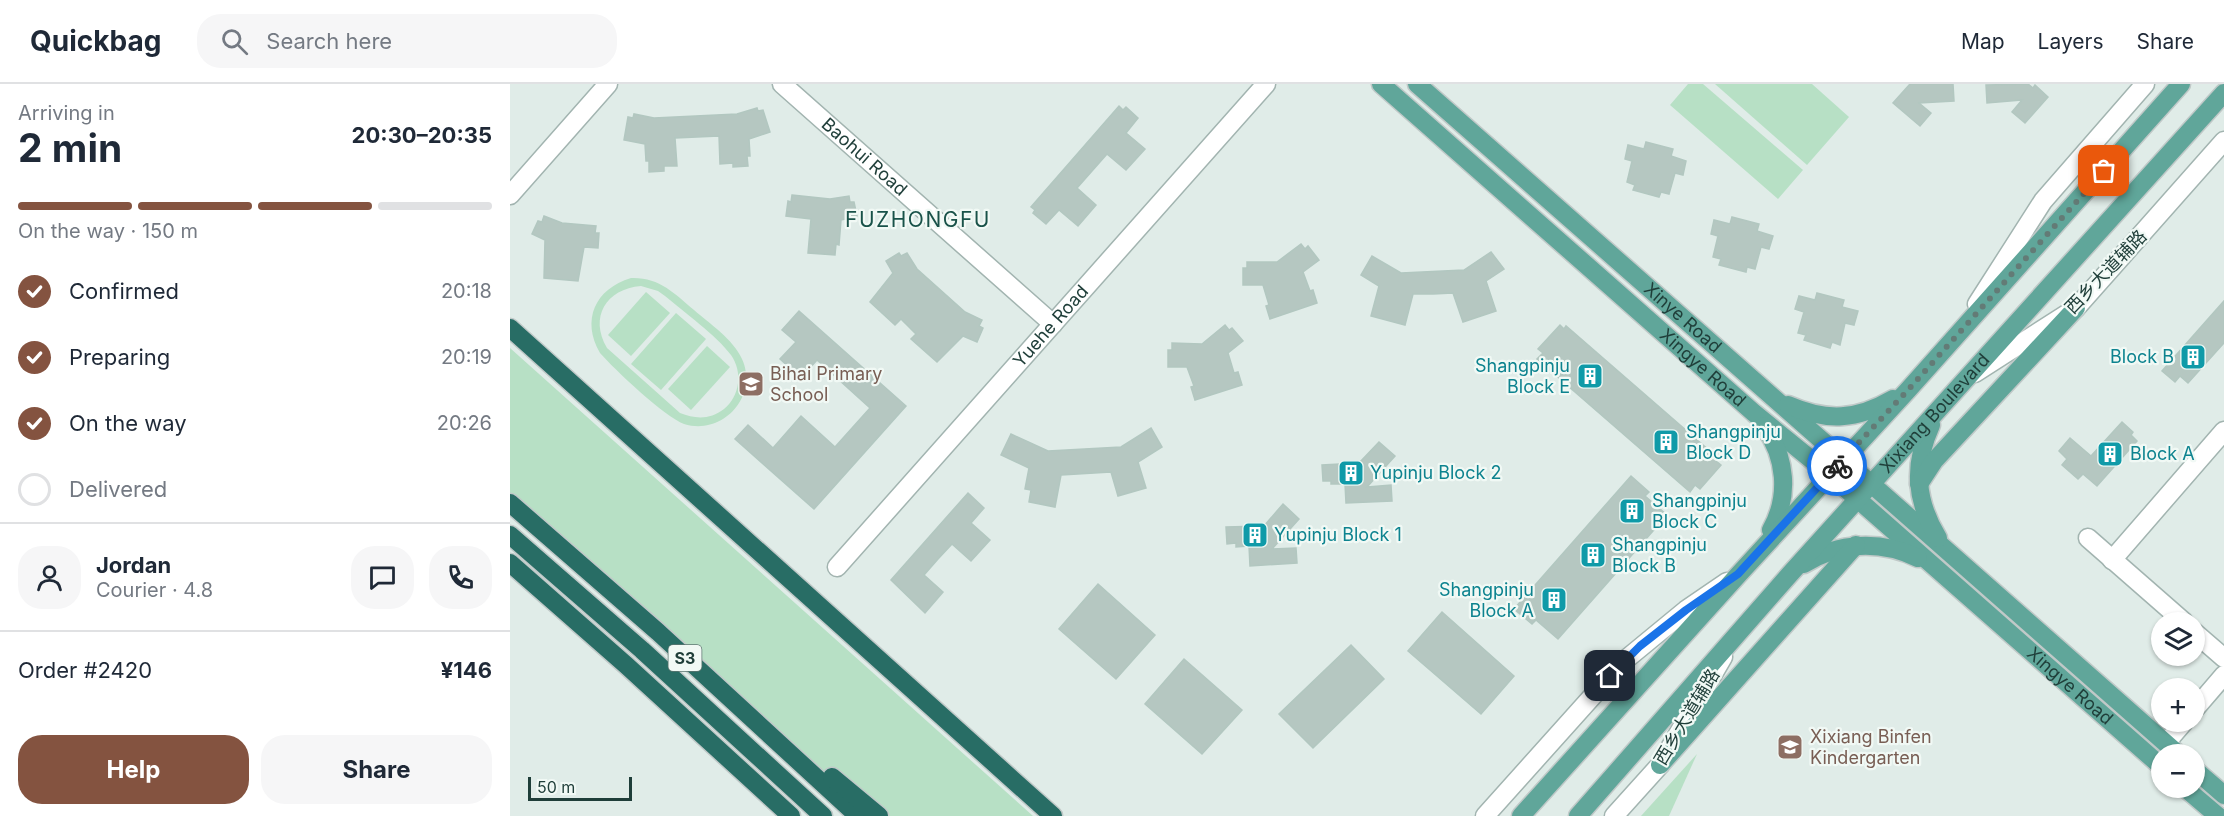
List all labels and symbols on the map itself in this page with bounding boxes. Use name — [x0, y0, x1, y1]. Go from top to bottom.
street label: Baohui Road — [818, 113, 912, 200]
pin — [2078, 145, 2129, 196]
district label: FUZHONGFU — [845, 207, 991, 232]
street label: 西乡大道辅路 — [2061, 226, 2151, 318]
street label: Xinye Road — [1640, 278, 1726, 357]
street label: Yuehe Road — [1009, 281, 1092, 371]
street label: Xingye Road — [1656, 324, 1750, 411]
building icon: Block B — [2178, 342, 2208, 372]
place label: Block B — [2110, 346, 2174, 367]
street label: Xixiang Boulevard — [1875, 349, 1994, 477]
place label: Shangpinju Block E — [1475, 355, 1570, 397]
building icon: Shangpinju Block E — [1575, 361, 1605, 391]
place label: Bihai Primary School — [770, 363, 882, 405]
school or university icon: Bihai Primary School — [736, 369, 766, 399]
place label: Shangpinju Block D — [1686, 421, 1781, 463]
building icon: Shangpinju Block D — [1651, 427, 1681, 457]
courier — [1807, 436, 1867, 496]
building icon: Block A — [2095, 439, 2125, 469]
place label: Block A — [2130, 443, 2195, 464]
building icon: Yupinju Block 2 — [1336, 458, 1366, 488]
place label: Yupinju Block 2 — [1370, 462, 1501, 483]
place label: Shangpinju Block C — [1652, 490, 1747, 532]
building icon: Shangpinju Block C — [1617, 496, 1647, 526]
building icon: Yupinju Block 1 — [1240, 520, 1270, 550]
place label: Yupinju Block 1 — [1274, 524, 1402, 545]
place label: Shangpinju Block B — [1612, 534, 1707, 576]
building icon: Shangpinju Block B — [1578, 540, 1608, 570]
place label: Shangpinju Block A — [1439, 579, 1534, 621]
building icon: Shangpinju Block A — [1539, 585, 1569, 615]
street label: Xingye Road — [2023, 642, 2117, 729]
road number: S3 — [668, 645, 702, 671]
pin — [1584, 650, 1635, 701]
street label: 西乡大道辅路 — [1650, 665, 1723, 768]
place label: Xixiang Binfen Kindergarten — [1810, 726, 1932, 768]
school or university icon: Xixiang Binfen Kindergarten — [1775, 732, 1805, 762]
scale bar — [528, 774, 632, 802]

